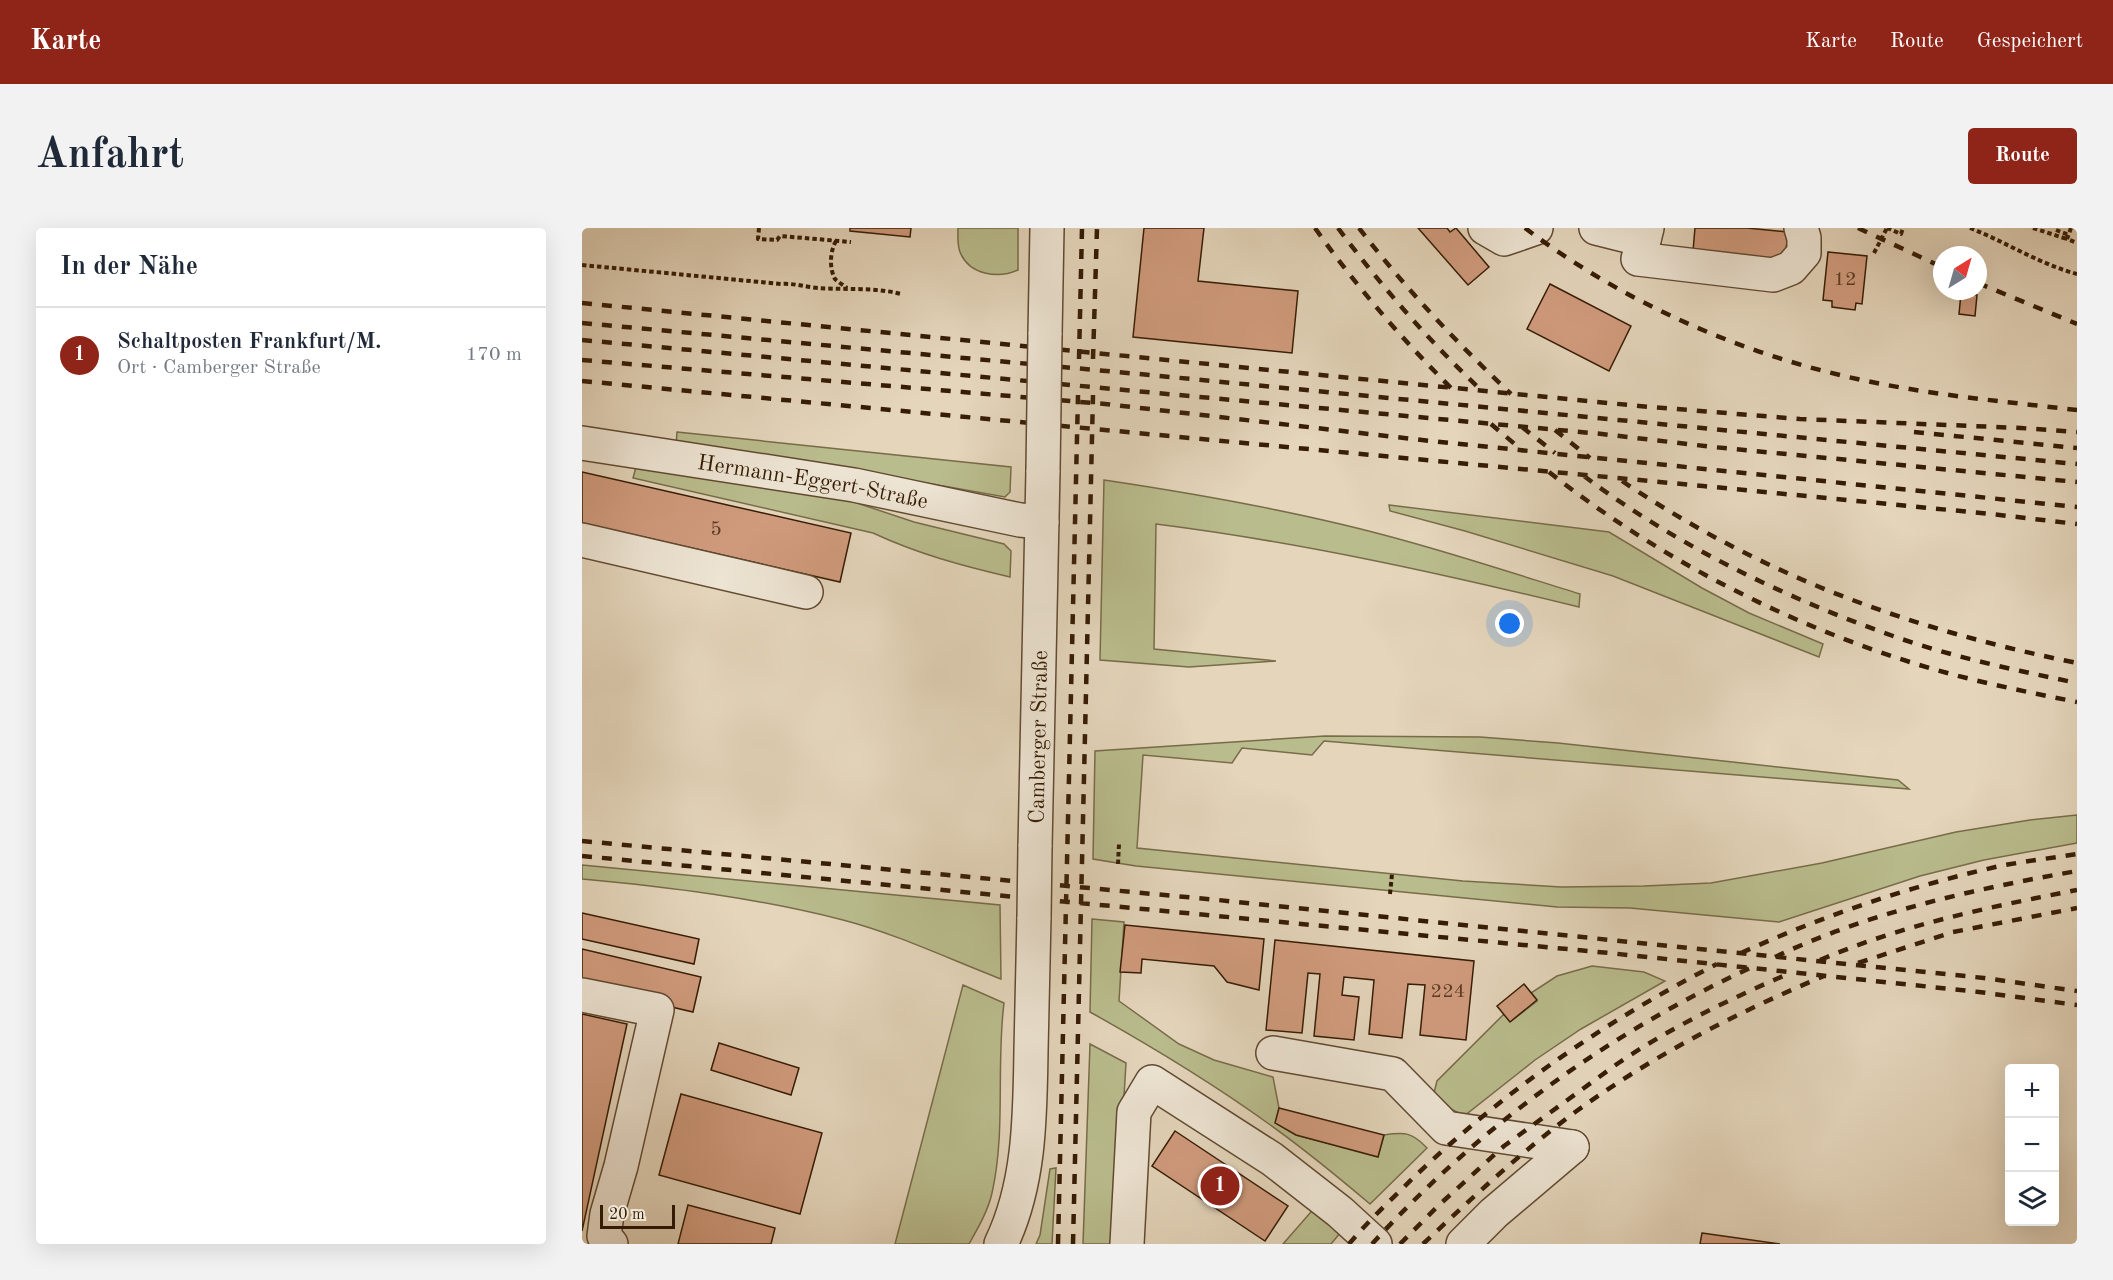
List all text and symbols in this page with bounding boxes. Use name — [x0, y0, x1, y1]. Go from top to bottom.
text: Karte — [30, 28, 101, 56]
text: Karte — [1805, 31, 1857, 52]
text: Route — [1890, 31, 1944, 52]
text: Gespeichert — [1977, 31, 2083, 52]
button: Route — [1968, 128, 2077, 184]
text: Anfahrt — [36, 135, 184, 177]
north arrow — [1933, 246, 1987, 300]
text: In der Nähe — [60, 254, 198, 280]
house number: 12 — [1833, 270, 1857, 290]
text: Schaltposten Frankfurt/M. — [117, 331, 382, 353]
text: 1 — [74, 345, 85, 365]
text: 170 m — [466, 345, 522, 365]
text: Ort · Camberger Straße — [117, 358, 321, 378]
street label: Hermann-Eggert-Straße — [696, 452, 930, 513]
house number: 5 — [710, 520, 722, 540]
your location — [1495, 609, 1524, 638]
street label: Camberger Straße — [1026, 650, 1052, 824]
house number: 224 — [1431, 982, 1465, 1002]
map controls — [2005, 1064, 2059, 1226]
button: + — [2005, 1064, 2059, 1118]
button: − — [2005, 1118, 2059, 1172]
pin: 1 — [1200, 1164, 1240, 1208]
button: layers — [2005, 1172, 2059, 1226]
scale bar — [600, 1202, 675, 1230]
text: 20 m — [609, 1207, 645, 1223]

